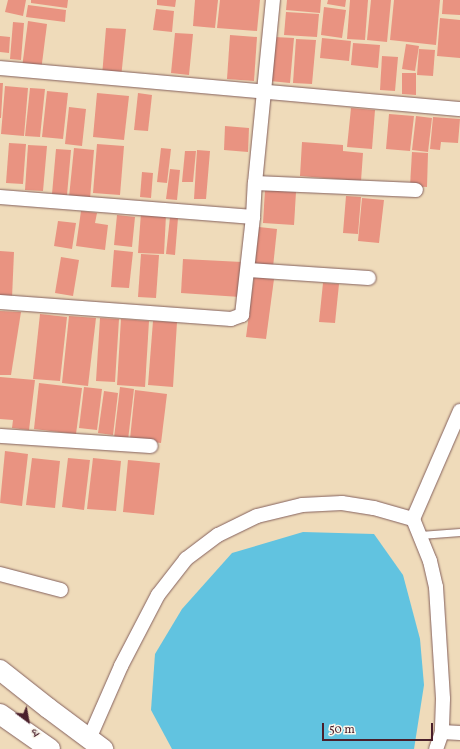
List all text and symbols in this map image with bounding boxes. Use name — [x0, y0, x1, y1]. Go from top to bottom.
north arrow — [8, 701, 48, 741]
scale bar — [324, 715, 435, 741]
text: 50 m — [329, 722, 355, 738]
text: उ — [28, 724, 41, 739]

